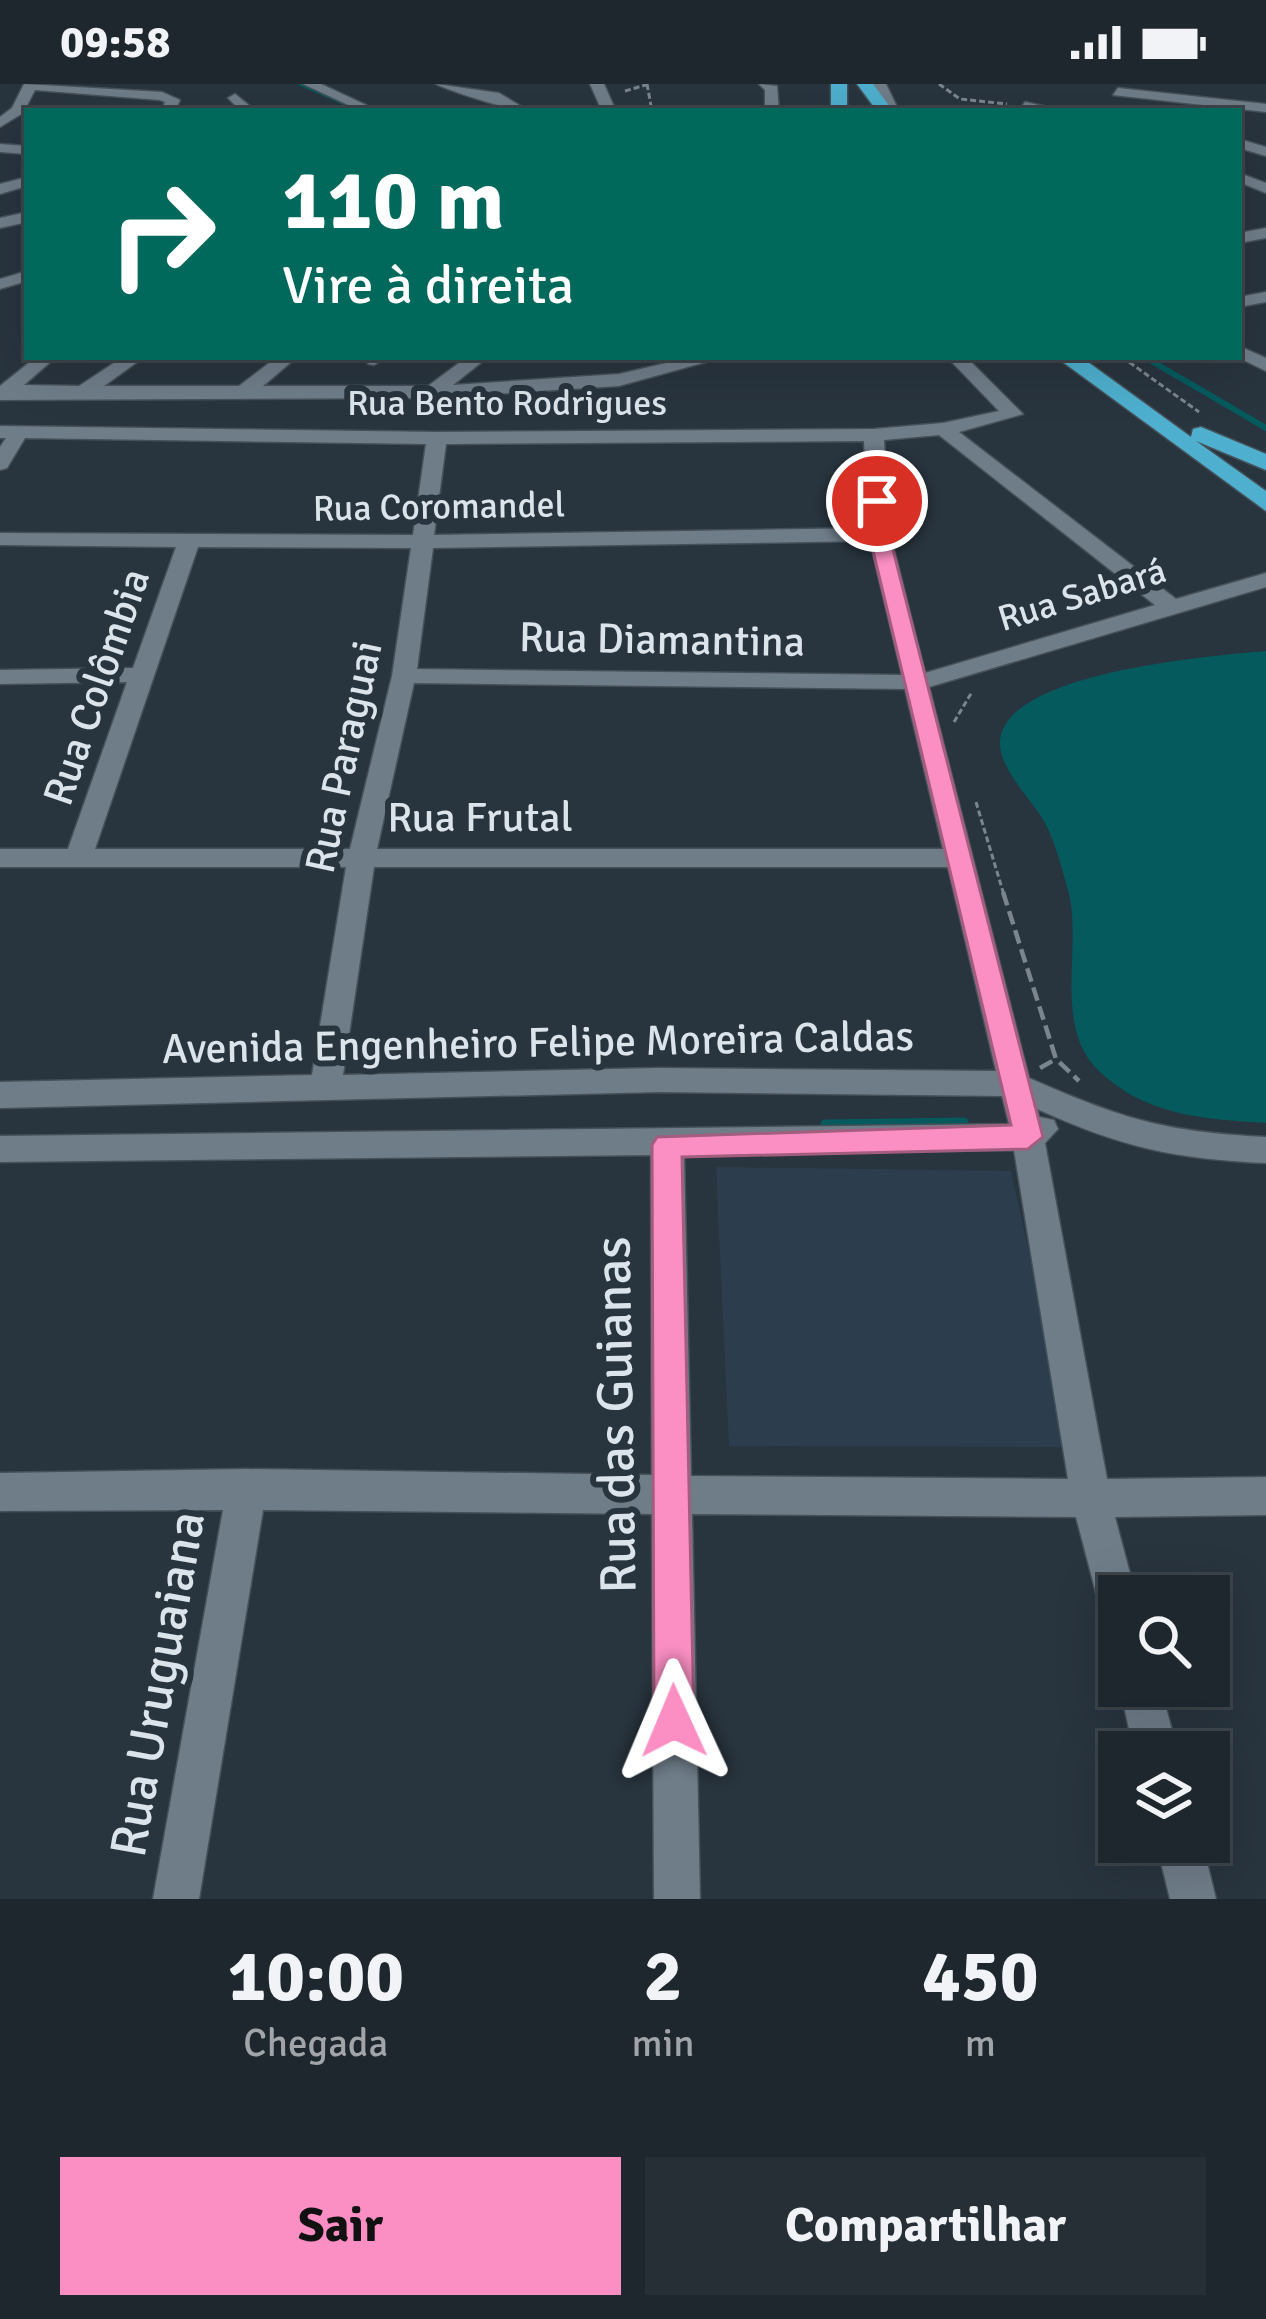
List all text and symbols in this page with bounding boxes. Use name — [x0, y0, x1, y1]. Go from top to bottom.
text: 09:58 — [60, 15, 170, 70]
text: 110 m — [282, 149, 504, 253]
icon: right — [84, 156, 240, 312]
text: Vire à direita — [282, 252, 574, 319]
street label: Rua Bento Rodrigues — [347, 381, 667, 426]
pin — [826, 450, 928, 552]
icon: arrive — [844, 468, 910, 534]
street label: Rua Coromandel — [312, 482, 566, 532]
street label: Rua Sabará — [992, 548, 1172, 642]
street label: Rua Colômbia — [33, 562, 161, 812]
street label: Rua Diamantina — [519, 612, 805, 668]
street label: Rua Paraguai — [295, 636, 393, 878]
street label: Rua Frutal — [387, 792, 573, 843]
street label: Avenida Engenheiro Felipe Moreira Caldas — [162, 1011, 914, 1075]
street label: Rua das Guianas — [581, 1236, 651, 1594]
street label: Rua Uruguaiana — [97, 1506, 219, 1862]
map controls — [1098, 1575, 1230, 1863]
button: search — [1098, 1575, 1230, 1707]
position arrow — [611, 1658, 737, 1784]
button: layers — [1098, 1731, 1230, 1863]
text: 10:00 — [227, 1932, 404, 2021]
text: 2 — [644, 1932, 682, 2021]
text: 450 — [922, 1932, 1039, 2021]
text: Chegada — [243, 2019, 388, 2067]
text: min — [632, 2019, 695, 2067]
text: m — [965, 2019, 996, 2067]
button: Sair — [60, 2157, 621, 2295]
button: Compartilhar — [645, 2157, 1206, 2295]

